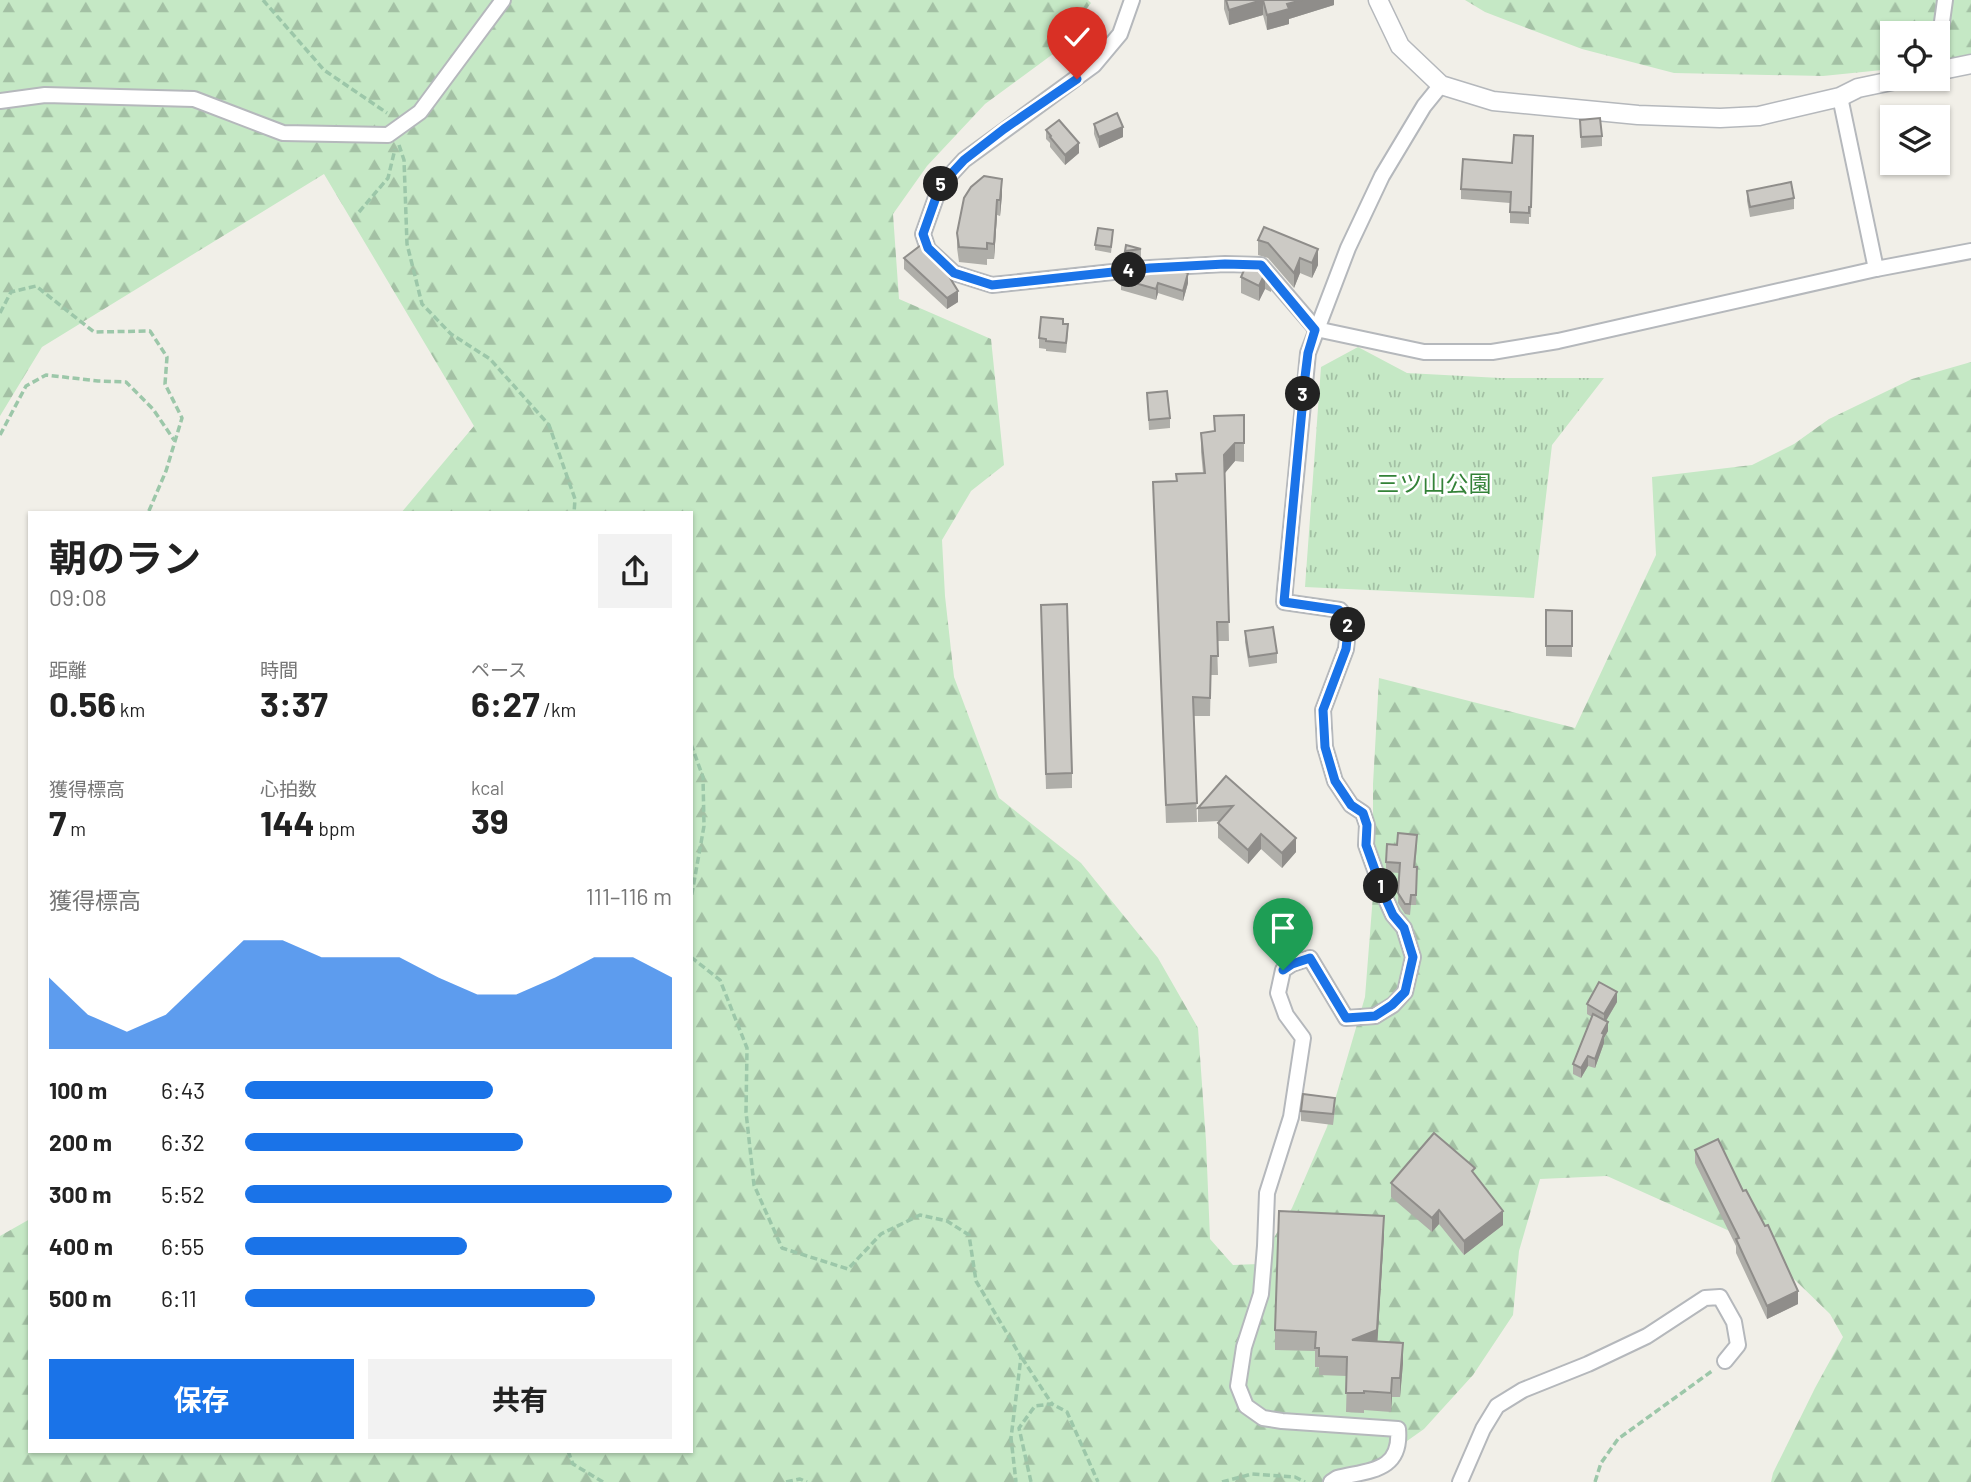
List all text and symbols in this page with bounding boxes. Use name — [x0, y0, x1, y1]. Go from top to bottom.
pin — [1047, 7, 1107, 79]
icon: check — [1058, 18, 1096, 56]
map controls — [1880, 21, 1950, 175]
button: locate — [1880, 21, 1950, 91]
button: layers — [1880, 105, 1950, 175]
pin: 5 — [923, 166, 958, 202]
text: 5 — [935, 172, 946, 195]
pin: 4 — [1112, 252, 1146, 288]
text: 4 — [1123, 258, 1134, 281]
pin: 3 — [1286, 376, 1320, 412]
text: 3 — [1297, 382, 1308, 405]
park label: 三ツ山公園 — [1377, 469, 1492, 497]
text: 朝のラン — [49, 534, 201, 580]
button: share — [598, 534, 672, 608]
text: 09:08 — [49, 583, 107, 611]
pin: 2 — [1330, 608, 1366, 642]
text: 2 — [1342, 613, 1353, 636]
text: 距離 — [49, 658, 87, 681]
text: 時間 — [260, 658, 298, 681]
text: ペース — [471, 658, 527, 681]
text: 0.56 — [49, 682, 116, 724]
text: 3:37 — [260, 682, 328, 724]
text: 6:27 — [471, 682, 540, 724]
text: km — [116, 698, 145, 721]
text: /km — [540, 698, 576, 721]
text: kcal — [471, 776, 504, 799]
text: 獲得標高 — [49, 777, 125, 800]
text: 心拍数 — [260, 777, 317, 800]
text: 39 — [471, 799, 509, 841]
text: 7 — [49, 801, 66, 843]
text: 144 — [260, 801, 315, 843]
text: m — [66, 817, 86, 840]
text: bpm — [315, 817, 355, 840]
pin: 1 — [1364, 868, 1398, 903]
text: 1 — [1377, 874, 1384, 897]
text: 111–116 m — [586, 882, 672, 910]
text: 獲得標高 — [49, 886, 141, 914]
pin — [1253, 898, 1313, 970]
icon: arrive — [1264, 909, 1302, 947]
text: 100 m — [49, 1076, 107, 1104]
text: 6:43 — [161, 1076, 205, 1104]
text: 200 m — [49, 1128, 112, 1156]
text: 6:32 — [161, 1128, 205, 1156]
text: 300 m — [49, 1180, 111, 1208]
text: 5:52 — [161, 1180, 205, 1208]
text: 400 m — [49, 1232, 113, 1260]
text: 6:55 — [161, 1232, 204, 1260]
text: 500 m — [49, 1284, 111, 1312]
text: 6:11 — [161, 1284, 197, 1312]
button: 保存 — [49, 1359, 354, 1439]
button: 共有 — [368, 1359, 672, 1439]

